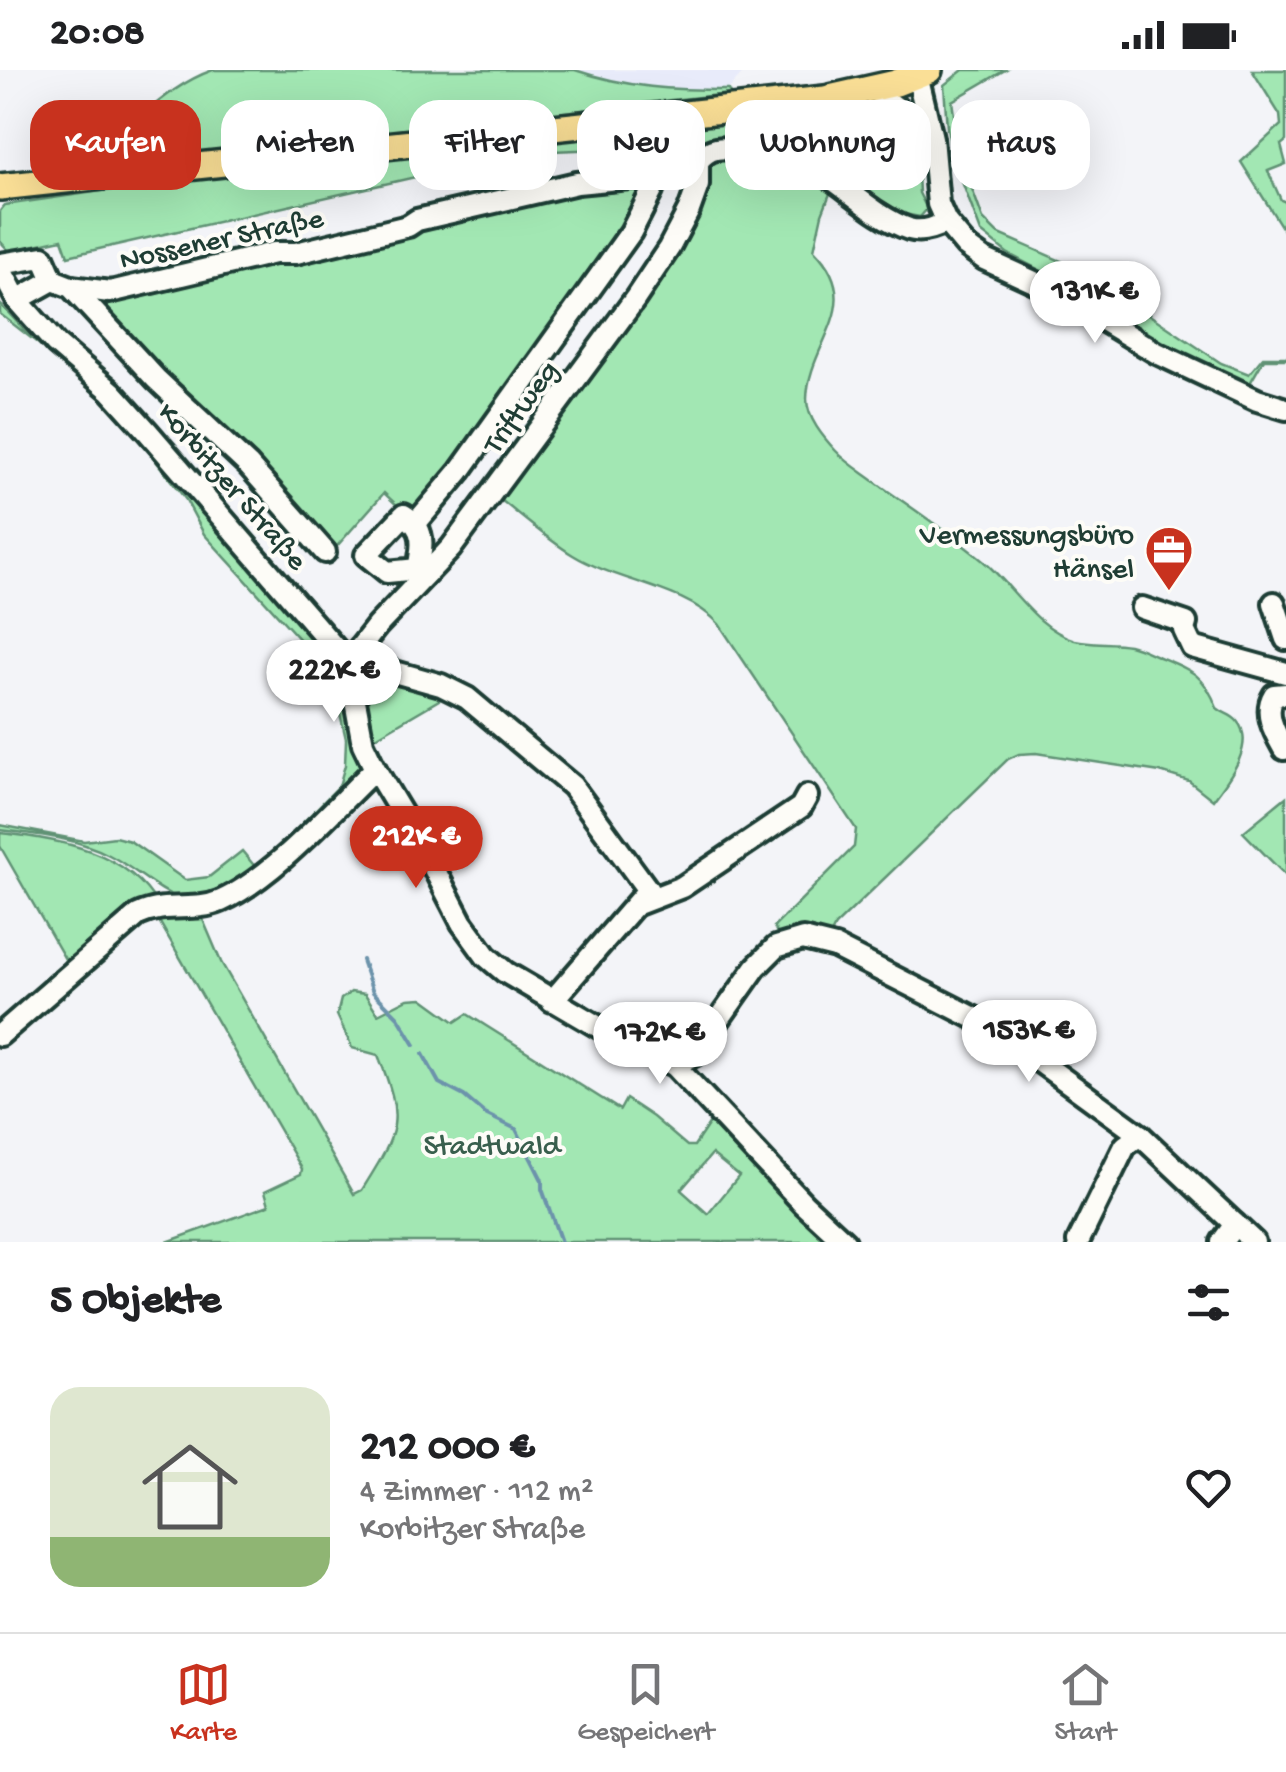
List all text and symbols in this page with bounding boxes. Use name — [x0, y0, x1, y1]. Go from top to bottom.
text: 20:08 — [50, 13, 145, 57]
chip: Kaufen — [30, 100, 201, 190]
chip: Mieten — [221, 100, 389, 190]
chip: Filter — [409, 100, 557, 190]
chip: Neu — [577, 100, 705, 190]
chip: Wohnung — [725, 100, 931, 190]
chip: Haus — [951, 100, 1090, 190]
street label: Nossener Straße — [117, 203, 327, 280]
pin: 131K € — [1014, 261, 1176, 346]
text: 131K € — [1052, 274, 1138, 312]
street label: Triftweg — [476, 356, 568, 463]
street label: Korbitzer Straße — [148, 397, 313, 579]
place label: Vermessungsbüro Hänsel — [919, 520, 1134, 589]
office icon: Vermessungsbüro Hänsel — [1143, 524, 1195, 592]
pin: 222K € — [253, 640, 415, 725]
text: 222K € — [288, 653, 380, 691]
pin: 212K € — [335, 806, 497, 891]
text: 212K € — [372, 819, 460, 857]
pin: 153K € — [948, 1000, 1110, 1085]
pin: 172K € — [579, 1002, 741, 1087]
text: 153K € — [984, 1013, 1074, 1051]
text: 172K € — [615, 1015, 705, 1053]
park label: Stadtwald — [424, 1131, 563, 1166]
icon: filters — [1181, 1275, 1236, 1330]
text: 5 Objekte — [50, 1278, 221, 1327]
text: 212 000 € — [360, 1425, 535, 1474]
icon: home — [130, 1427, 250, 1547]
icon: heart — [1181, 1460, 1236, 1515]
text: 4 Zimmer · 112 m² — [360, 1474, 593, 1512]
text: Korbitzer Straße — [360, 1512, 585, 1550]
tab: Karte — [170, 1657, 237, 1750]
tab: Gespeichert — [577, 1657, 714, 1750]
tab: Start — [1055, 1657, 1116, 1750]

